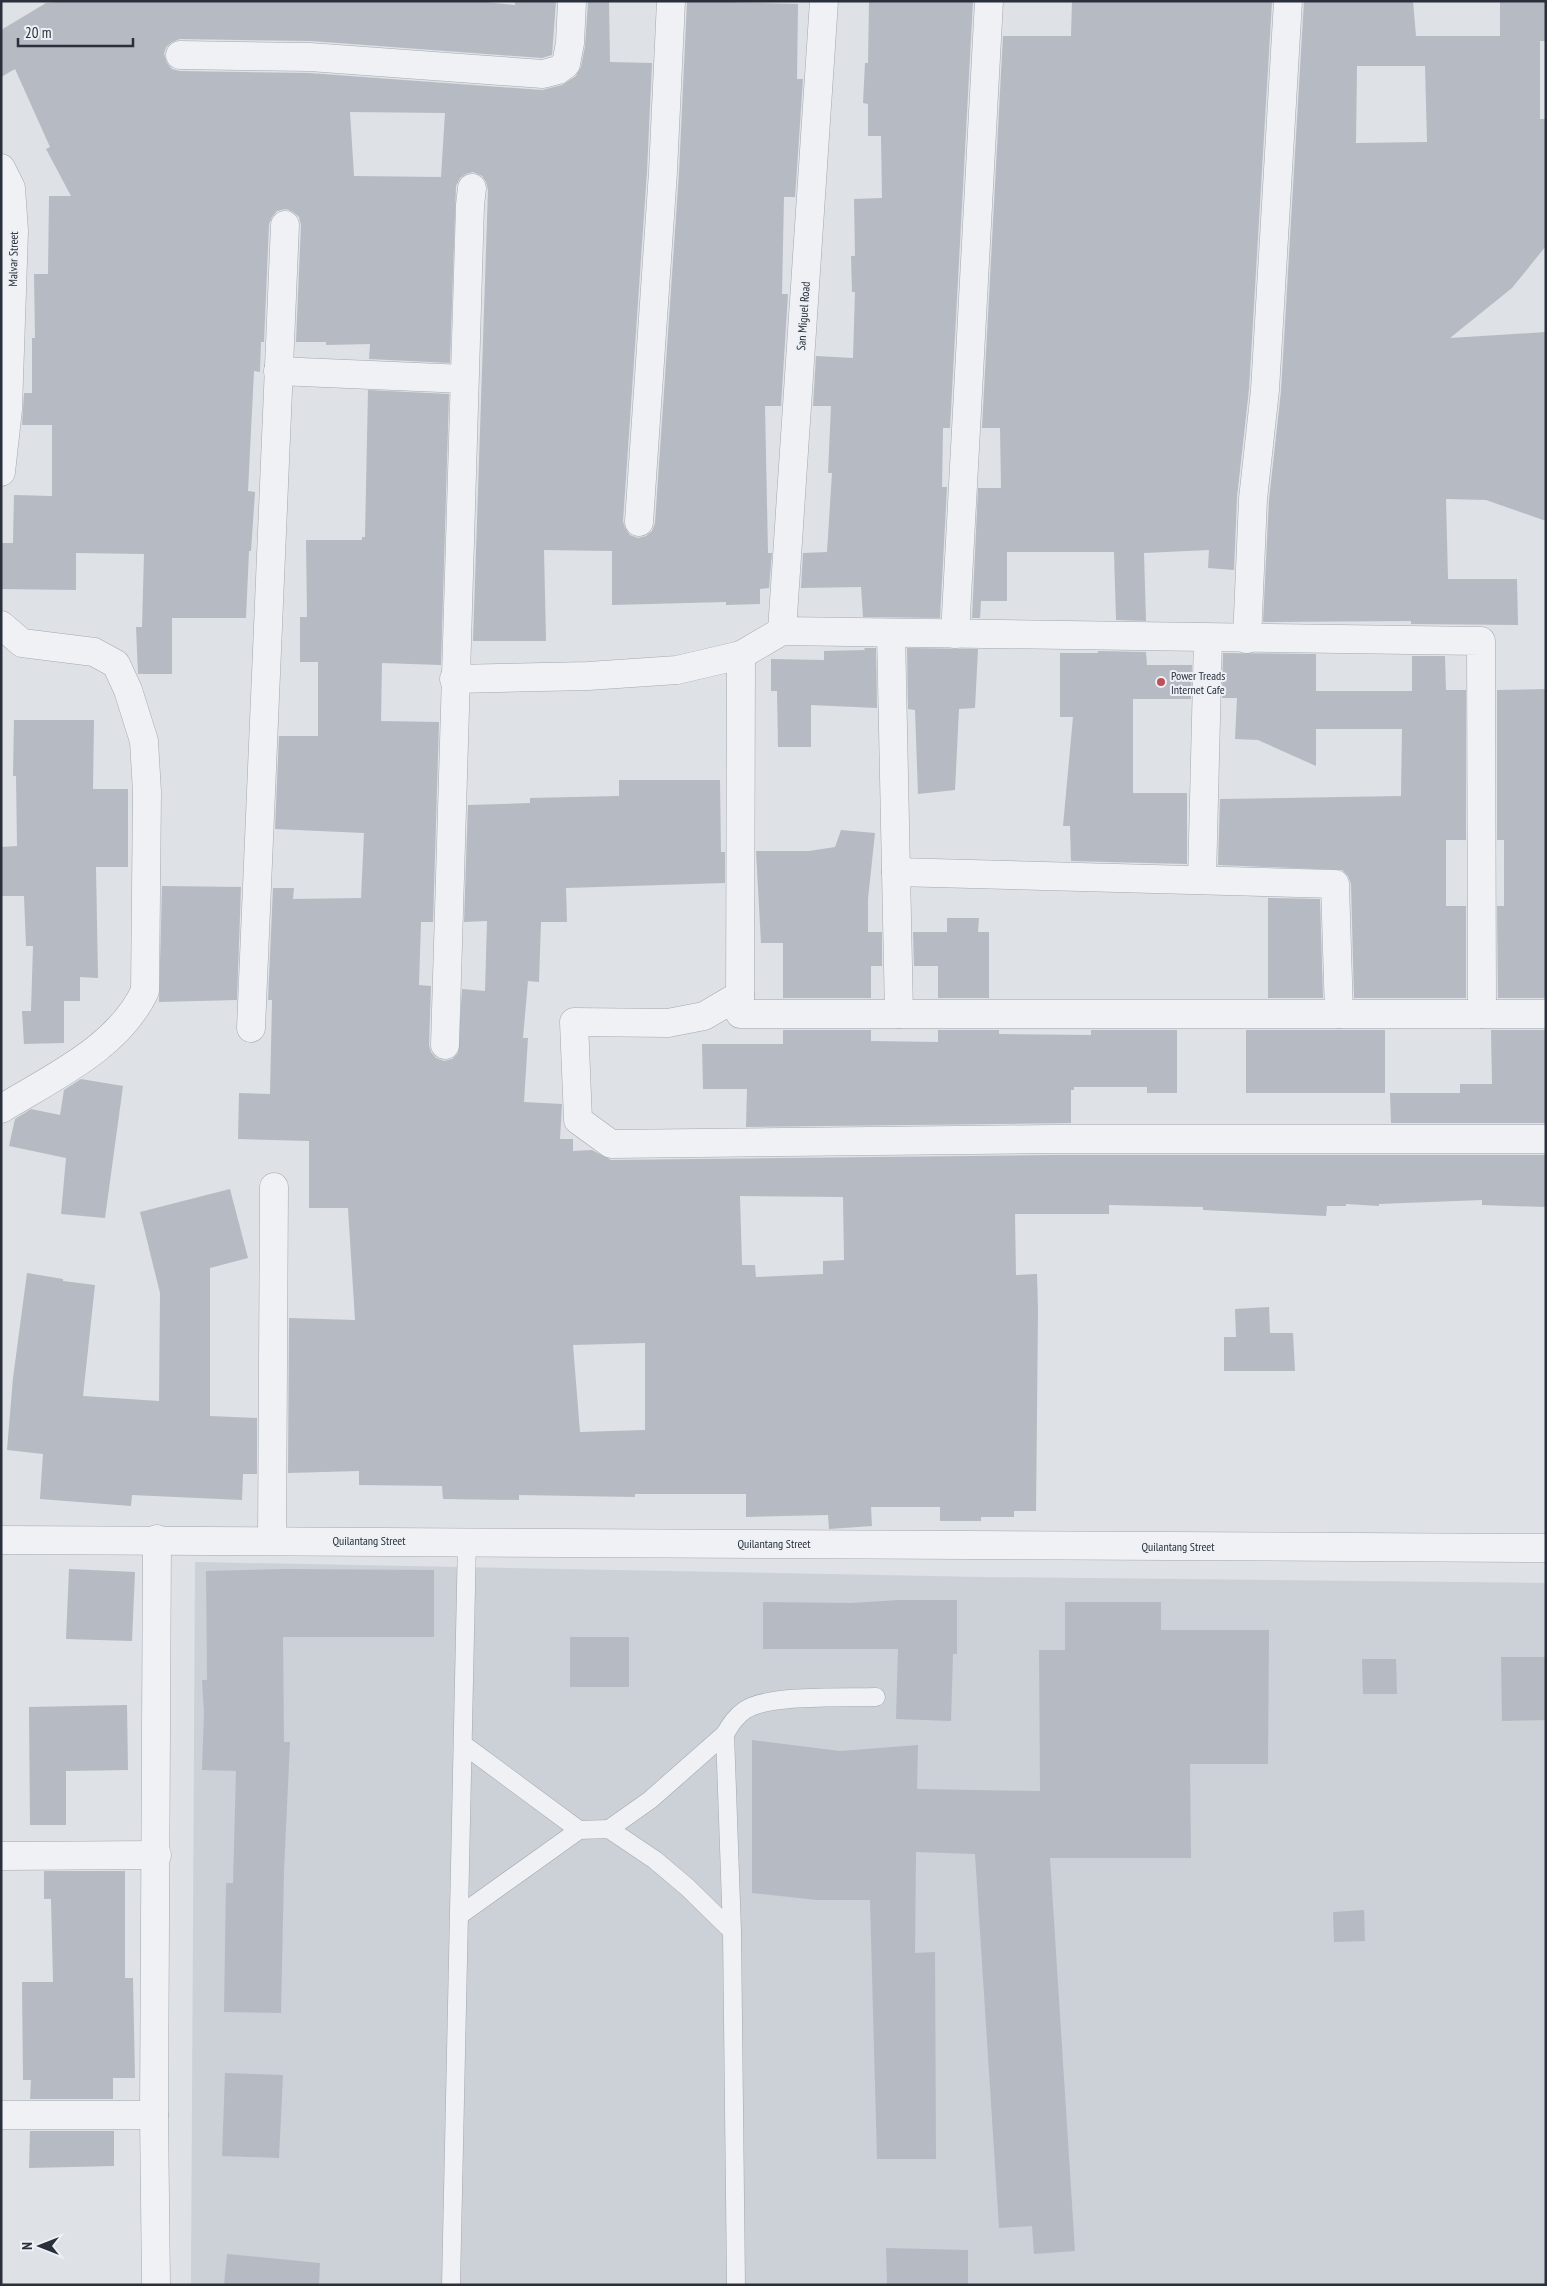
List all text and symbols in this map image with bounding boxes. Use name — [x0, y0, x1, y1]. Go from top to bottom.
scale bar — [18, 15, 132, 47]
text: 20 m — [25, 23, 51, 42]
street label: Malvar Street — [5, 230, 21, 287]
street label: San Miguel Road — [793, 281, 813, 351]
place label: Power Treads Internet Cafe — [1171, 668, 1225, 697]
marker: Power Treads Internet Cafe — [1155, 676, 1167, 688]
street label: Quilantang Street — [332, 1533, 406, 1548]
street label: Quilantang Street — [737, 1536, 811, 1551]
street label: Quilantang Street — [1141, 1539, 1215, 1554]
north arrow — [15, 2221, 65, 2271]
text: N — [18, 2242, 36, 2250]

